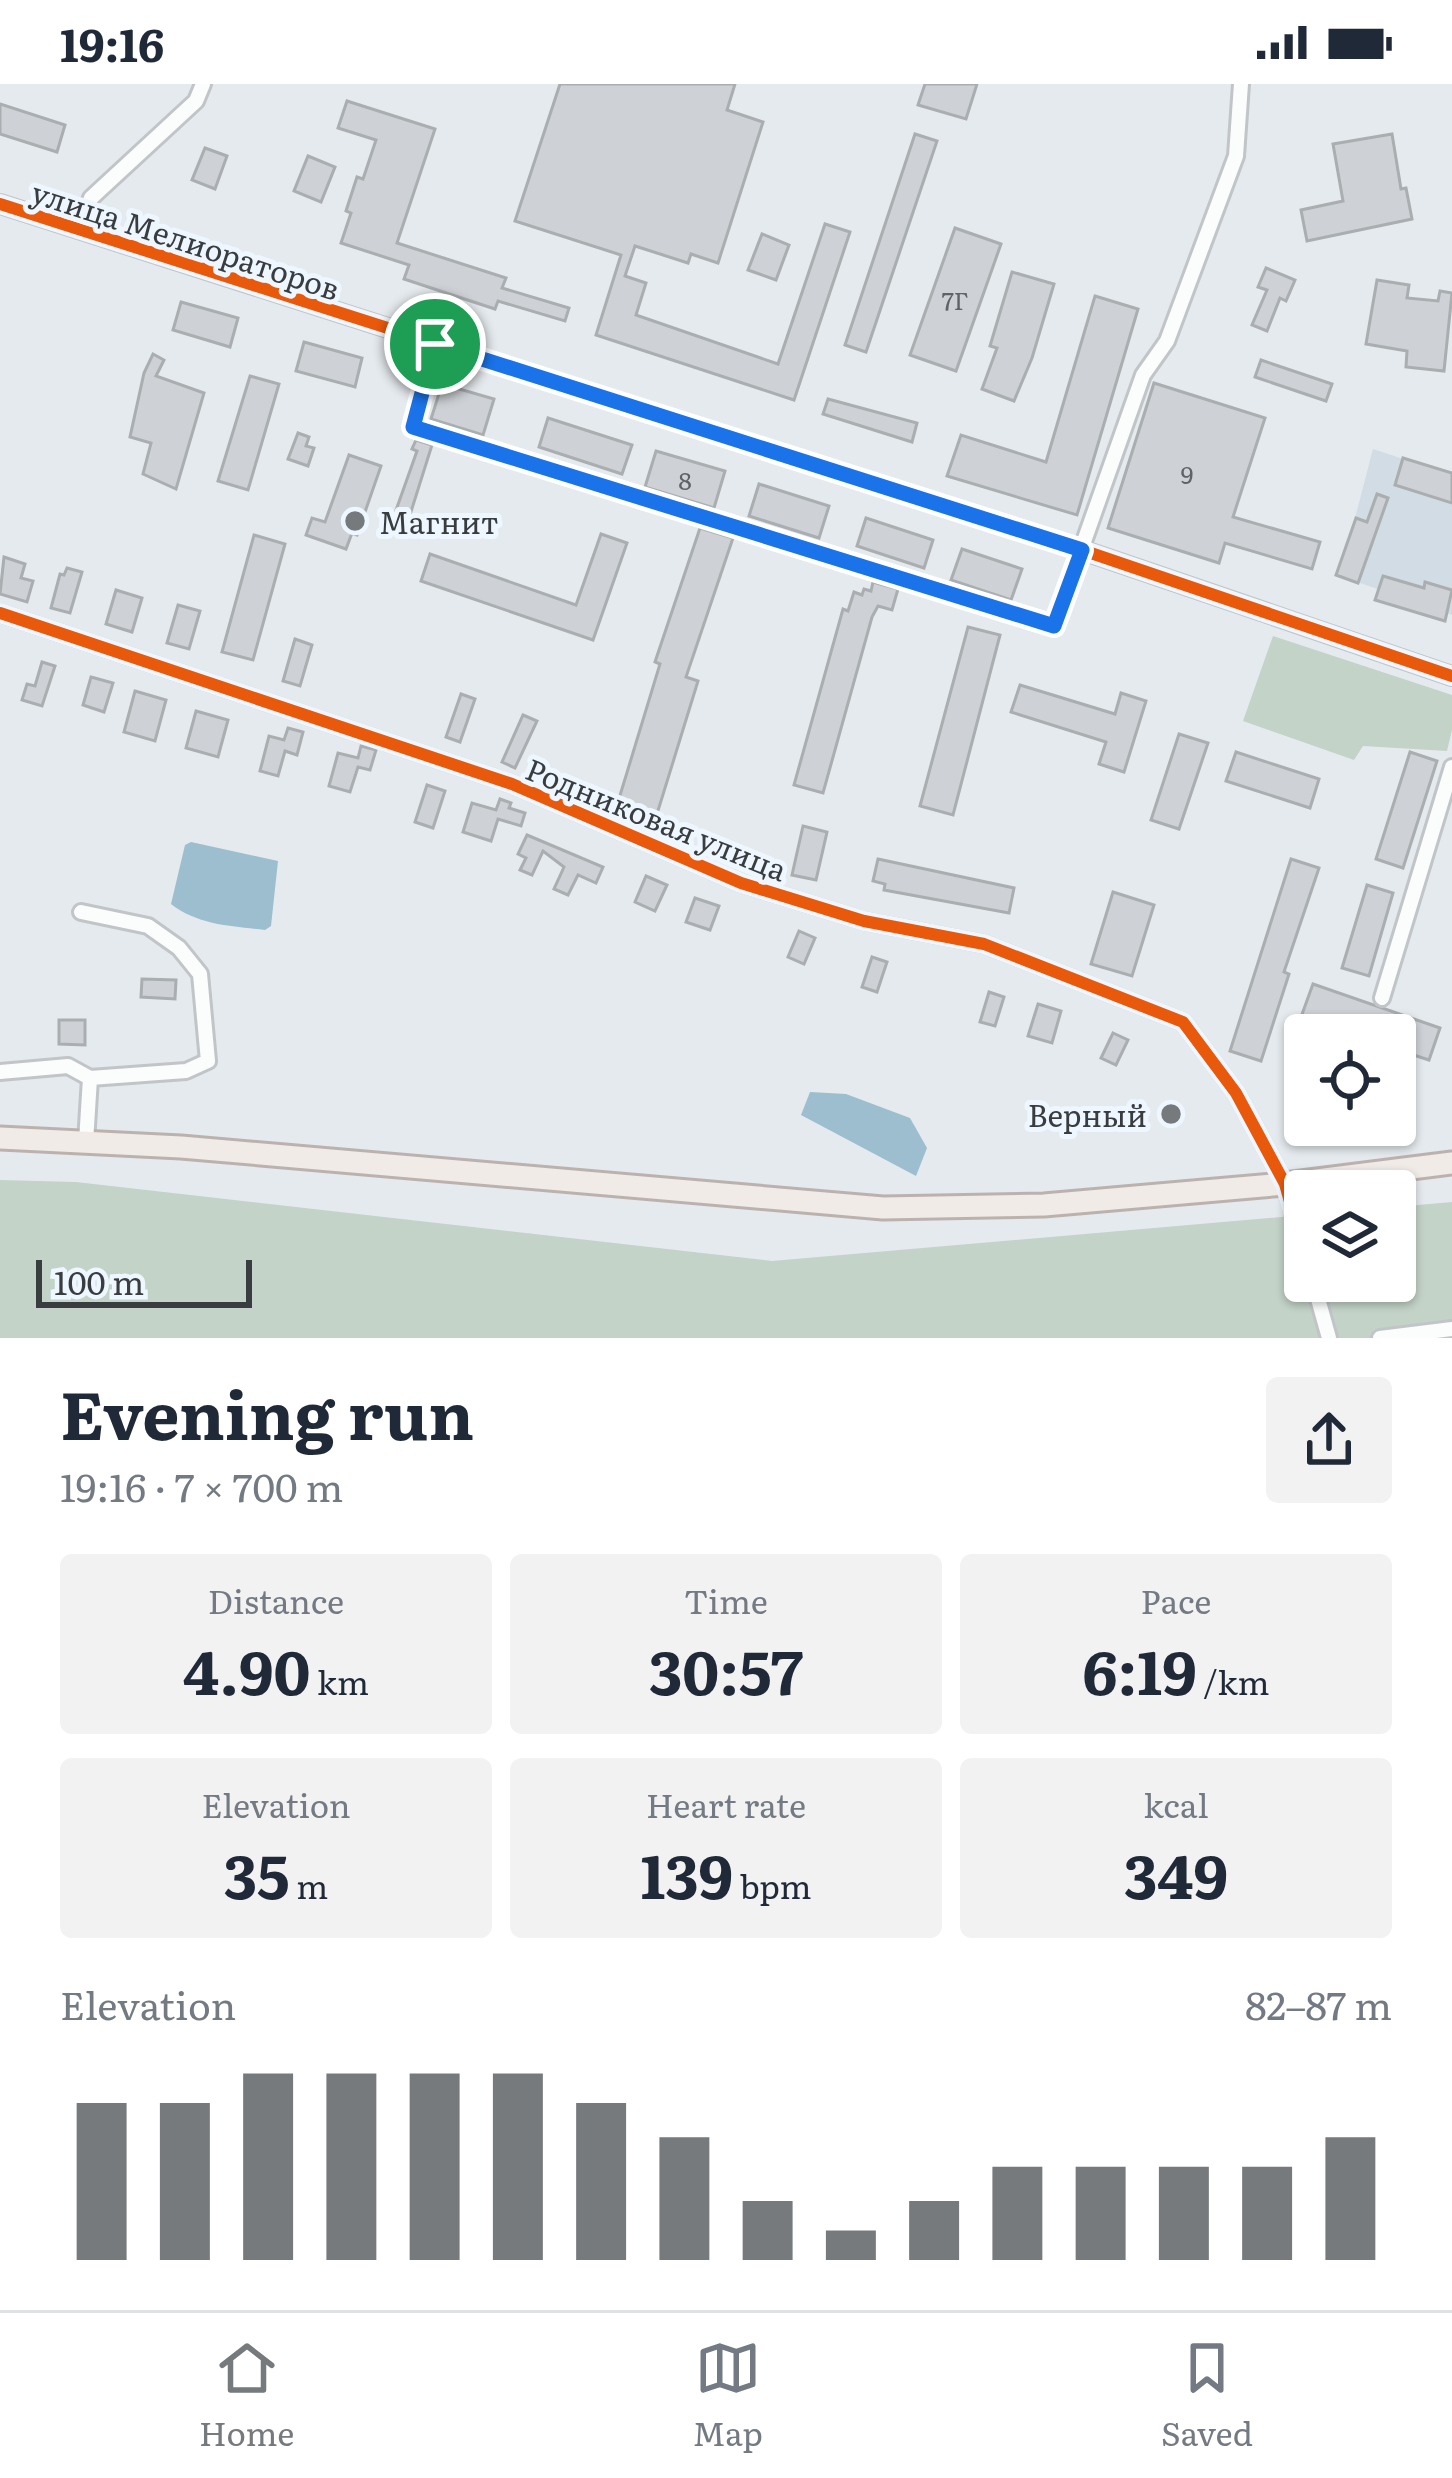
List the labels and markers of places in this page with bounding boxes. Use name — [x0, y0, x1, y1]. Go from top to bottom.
pin — [384, 293, 486, 395]
place label: Магнит — [379, 499, 498, 543]
marker: Магнит — [342, 508, 368, 534]
place label: Верный — [1028, 1092, 1147, 1136]
marker: Верный — [1158, 1101, 1184, 1127]

